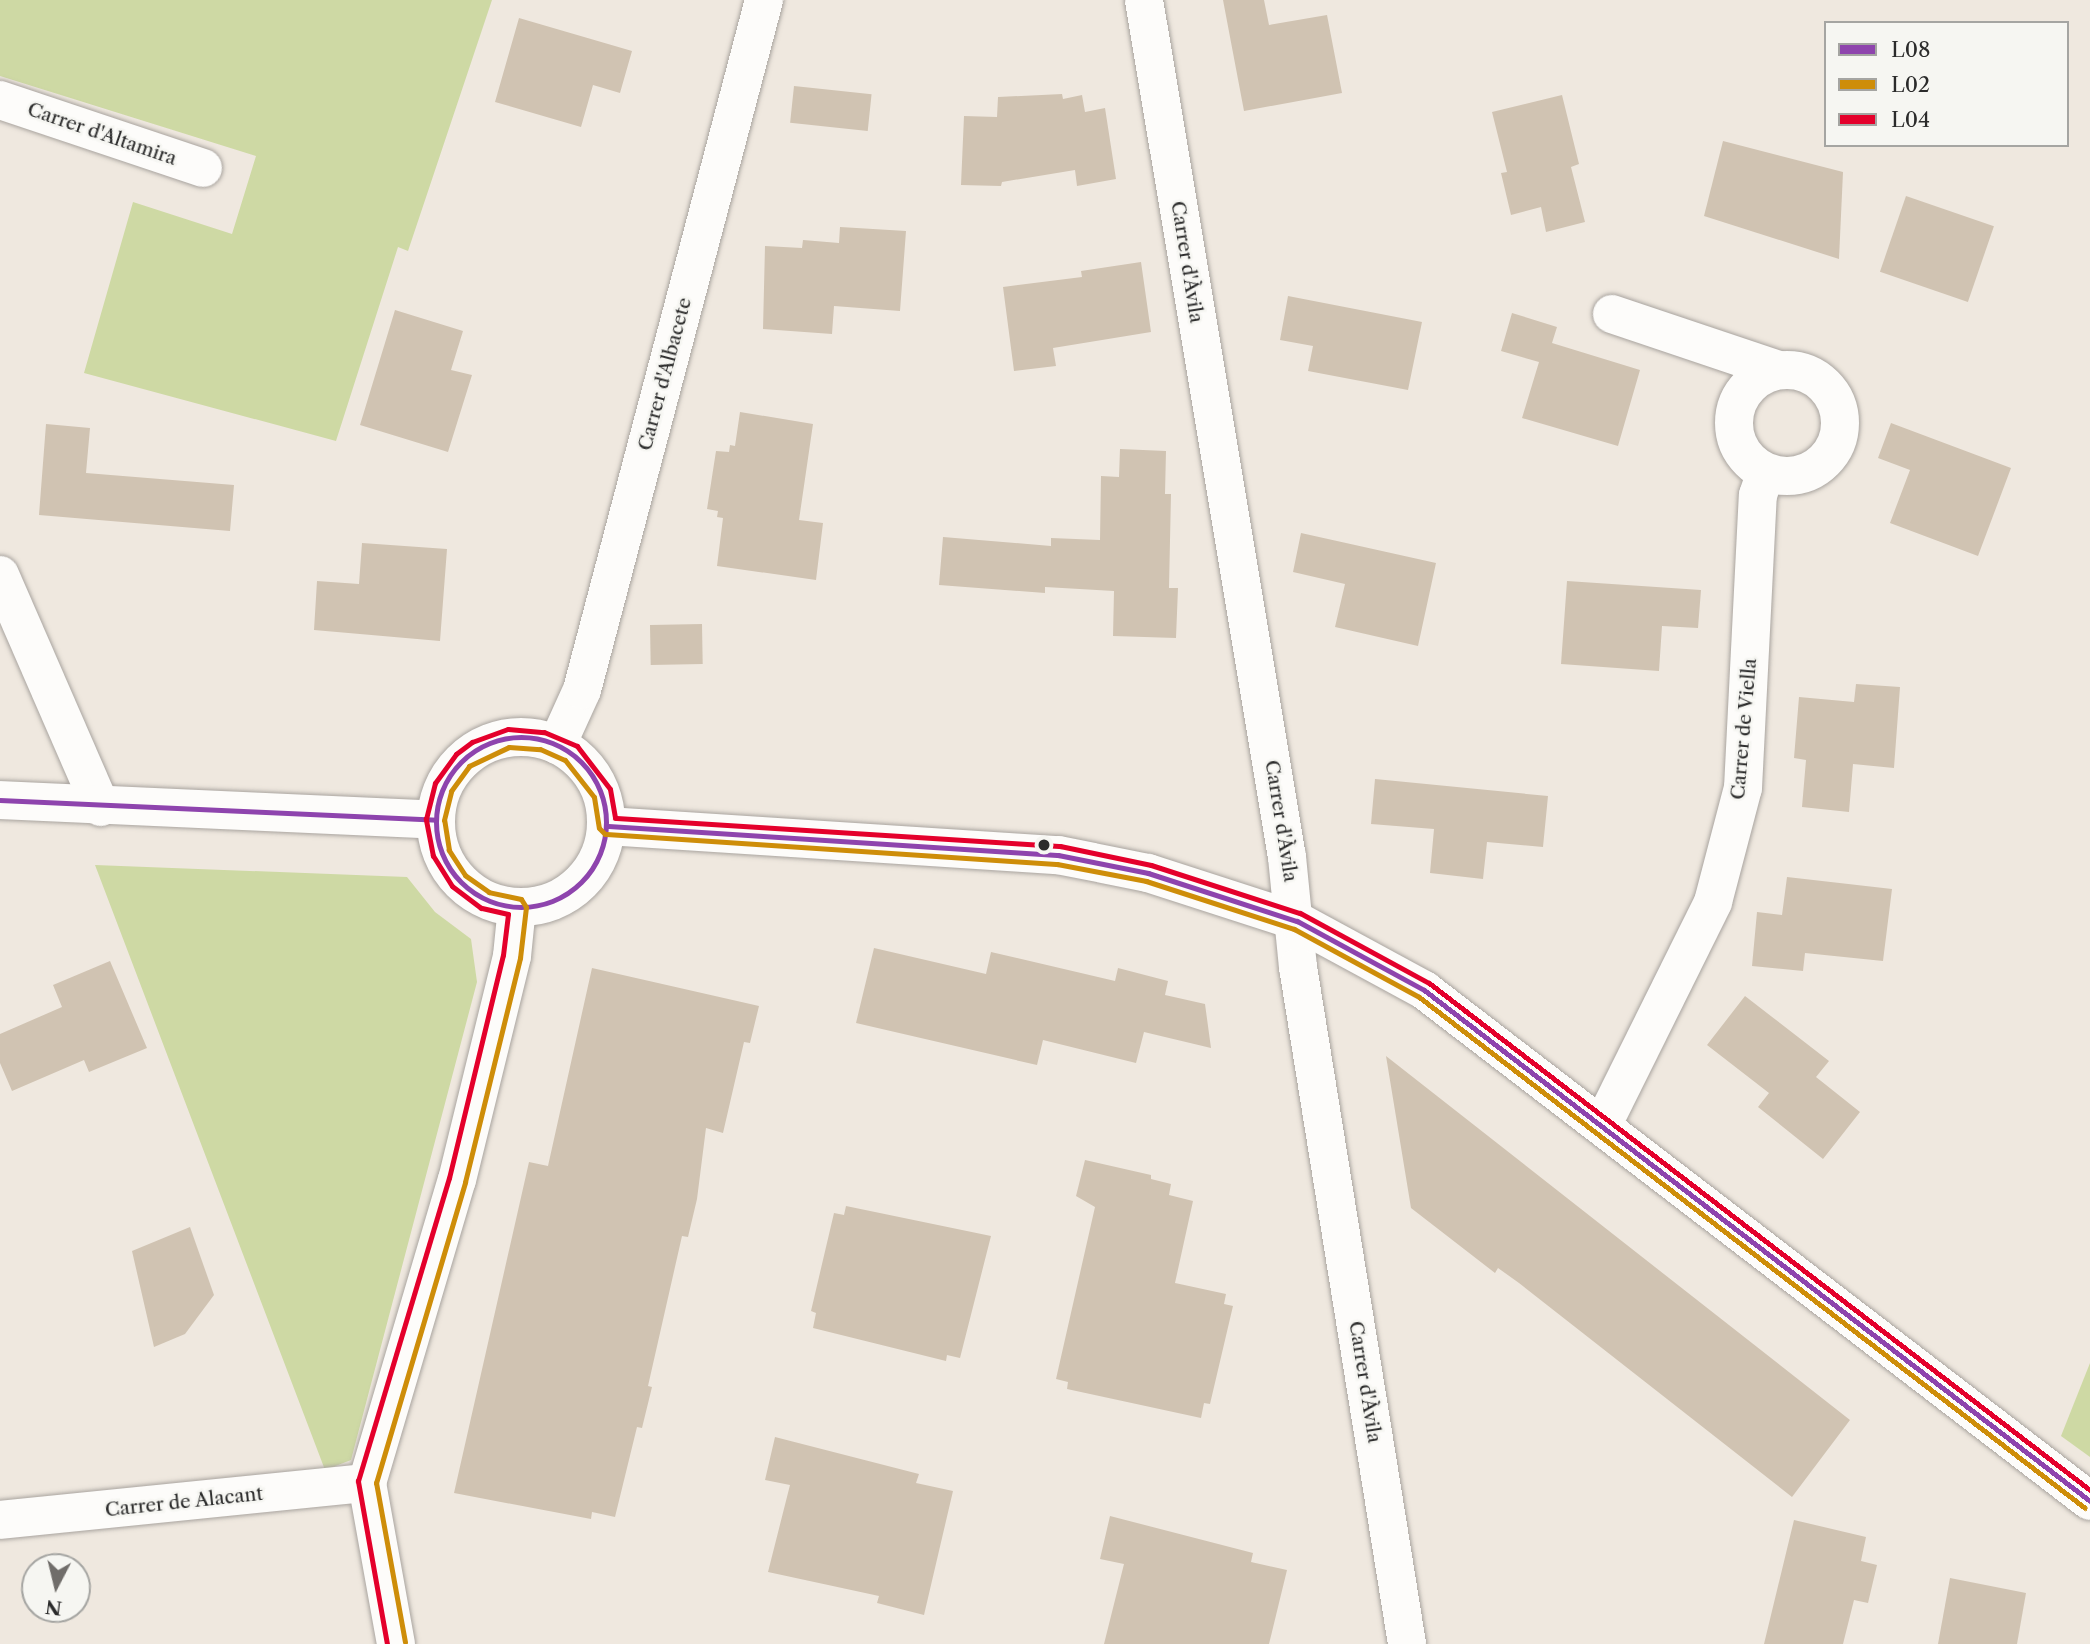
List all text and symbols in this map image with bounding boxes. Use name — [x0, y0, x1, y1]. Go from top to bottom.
legend — [1824, 21, 2069, 147]
text: L08 — [1891, 37, 1931, 62]
text: L02 — [1891, 72, 1930, 97]
street label: Carrer d'Altamira — [24, 98, 180, 170]
text: L04 — [1891, 107, 1930, 132]
street label: Carrer d'Àvila — [1166, 199, 1208, 325]
street label: Carrer d'Albacete — [634, 295, 696, 453]
street label: Carrer de Viella — [1726, 657, 1762, 801]
street label: Carrer d'Àvila — [1260, 758, 1302, 884]
unlabelled marker — [1037, 838, 1051, 852]
street label: Carrer d'Àvila — [1344, 1319, 1386, 1445]
street label: Carrer de Alacant — [103, 1482, 265, 1522]
north arrow — [21, 1553, 91, 1623]
text: N — [44, 1595, 63, 1620]

